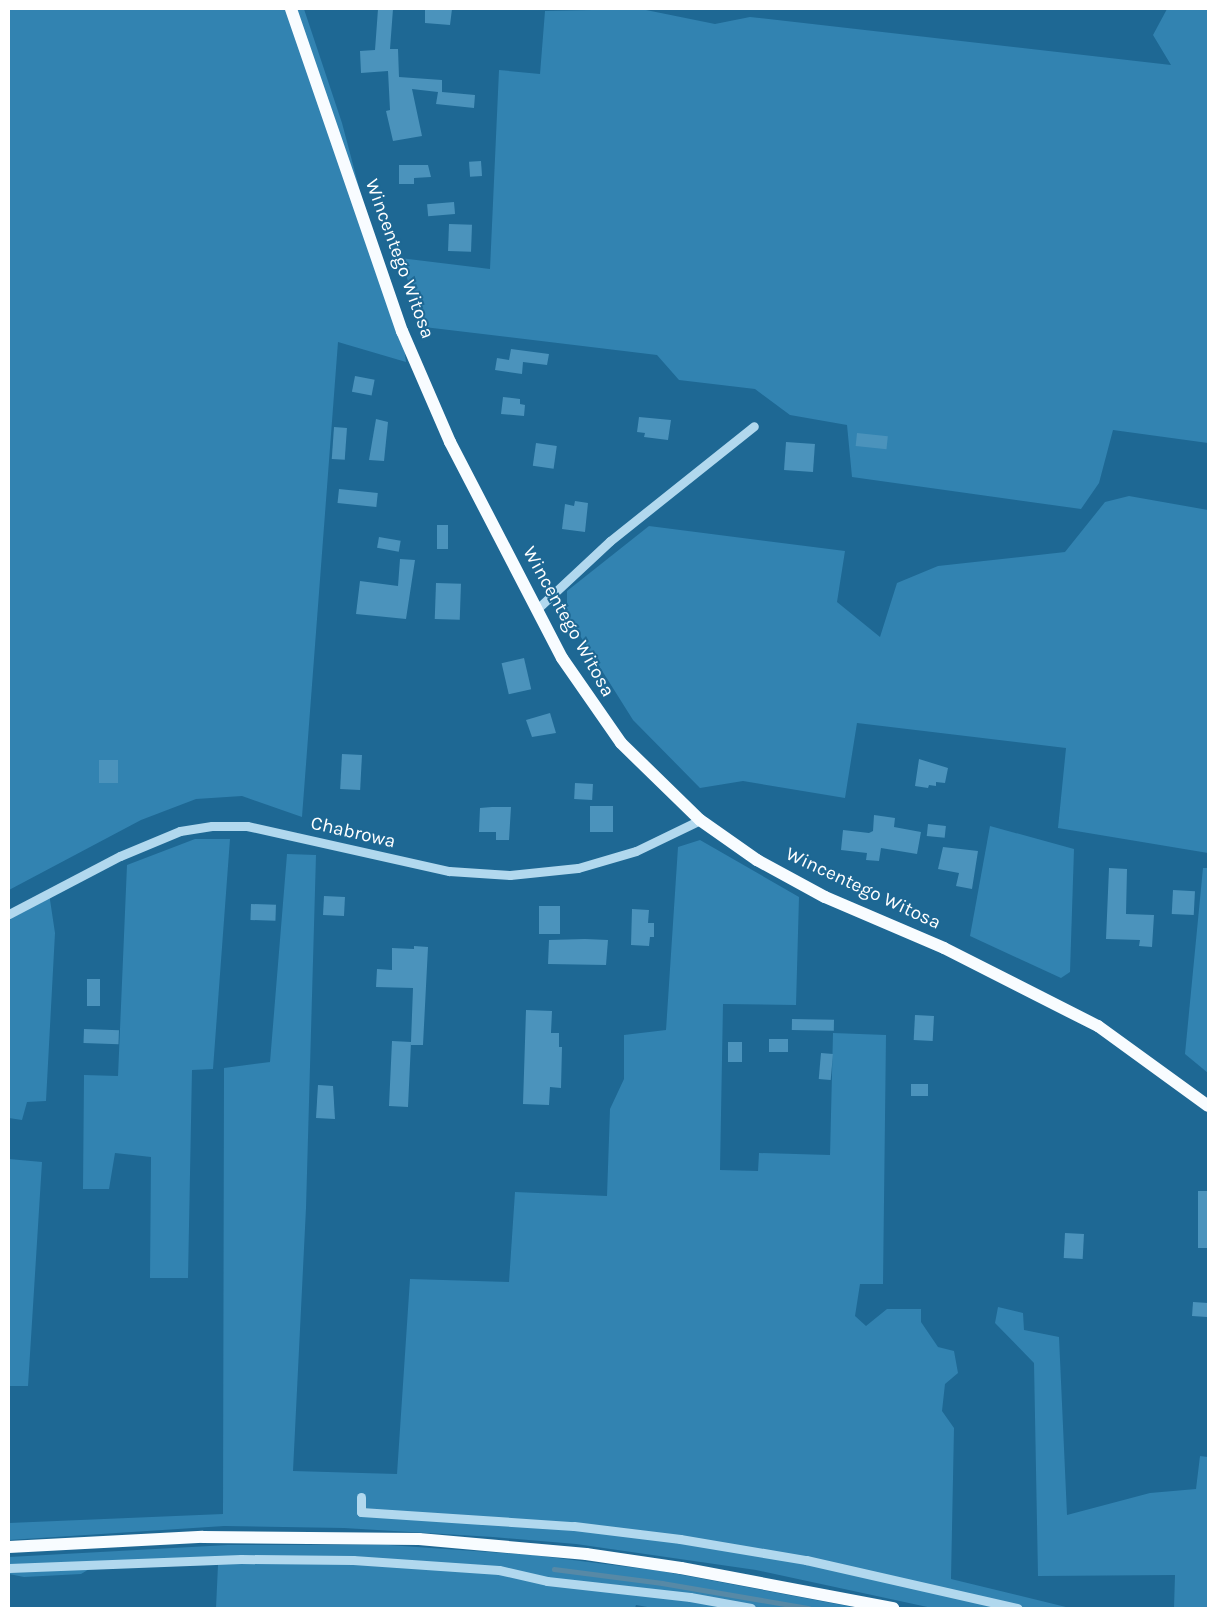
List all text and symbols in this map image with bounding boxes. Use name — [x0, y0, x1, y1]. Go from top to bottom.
street label: Wincentego Witosa — [360, 176, 438, 342]
street label: Wincentego Witosa — [517, 543, 619, 701]
street label: Chabrowa — [308, 812, 398, 854]
street label: Wincentego Witosa — [782, 843, 944, 935]

